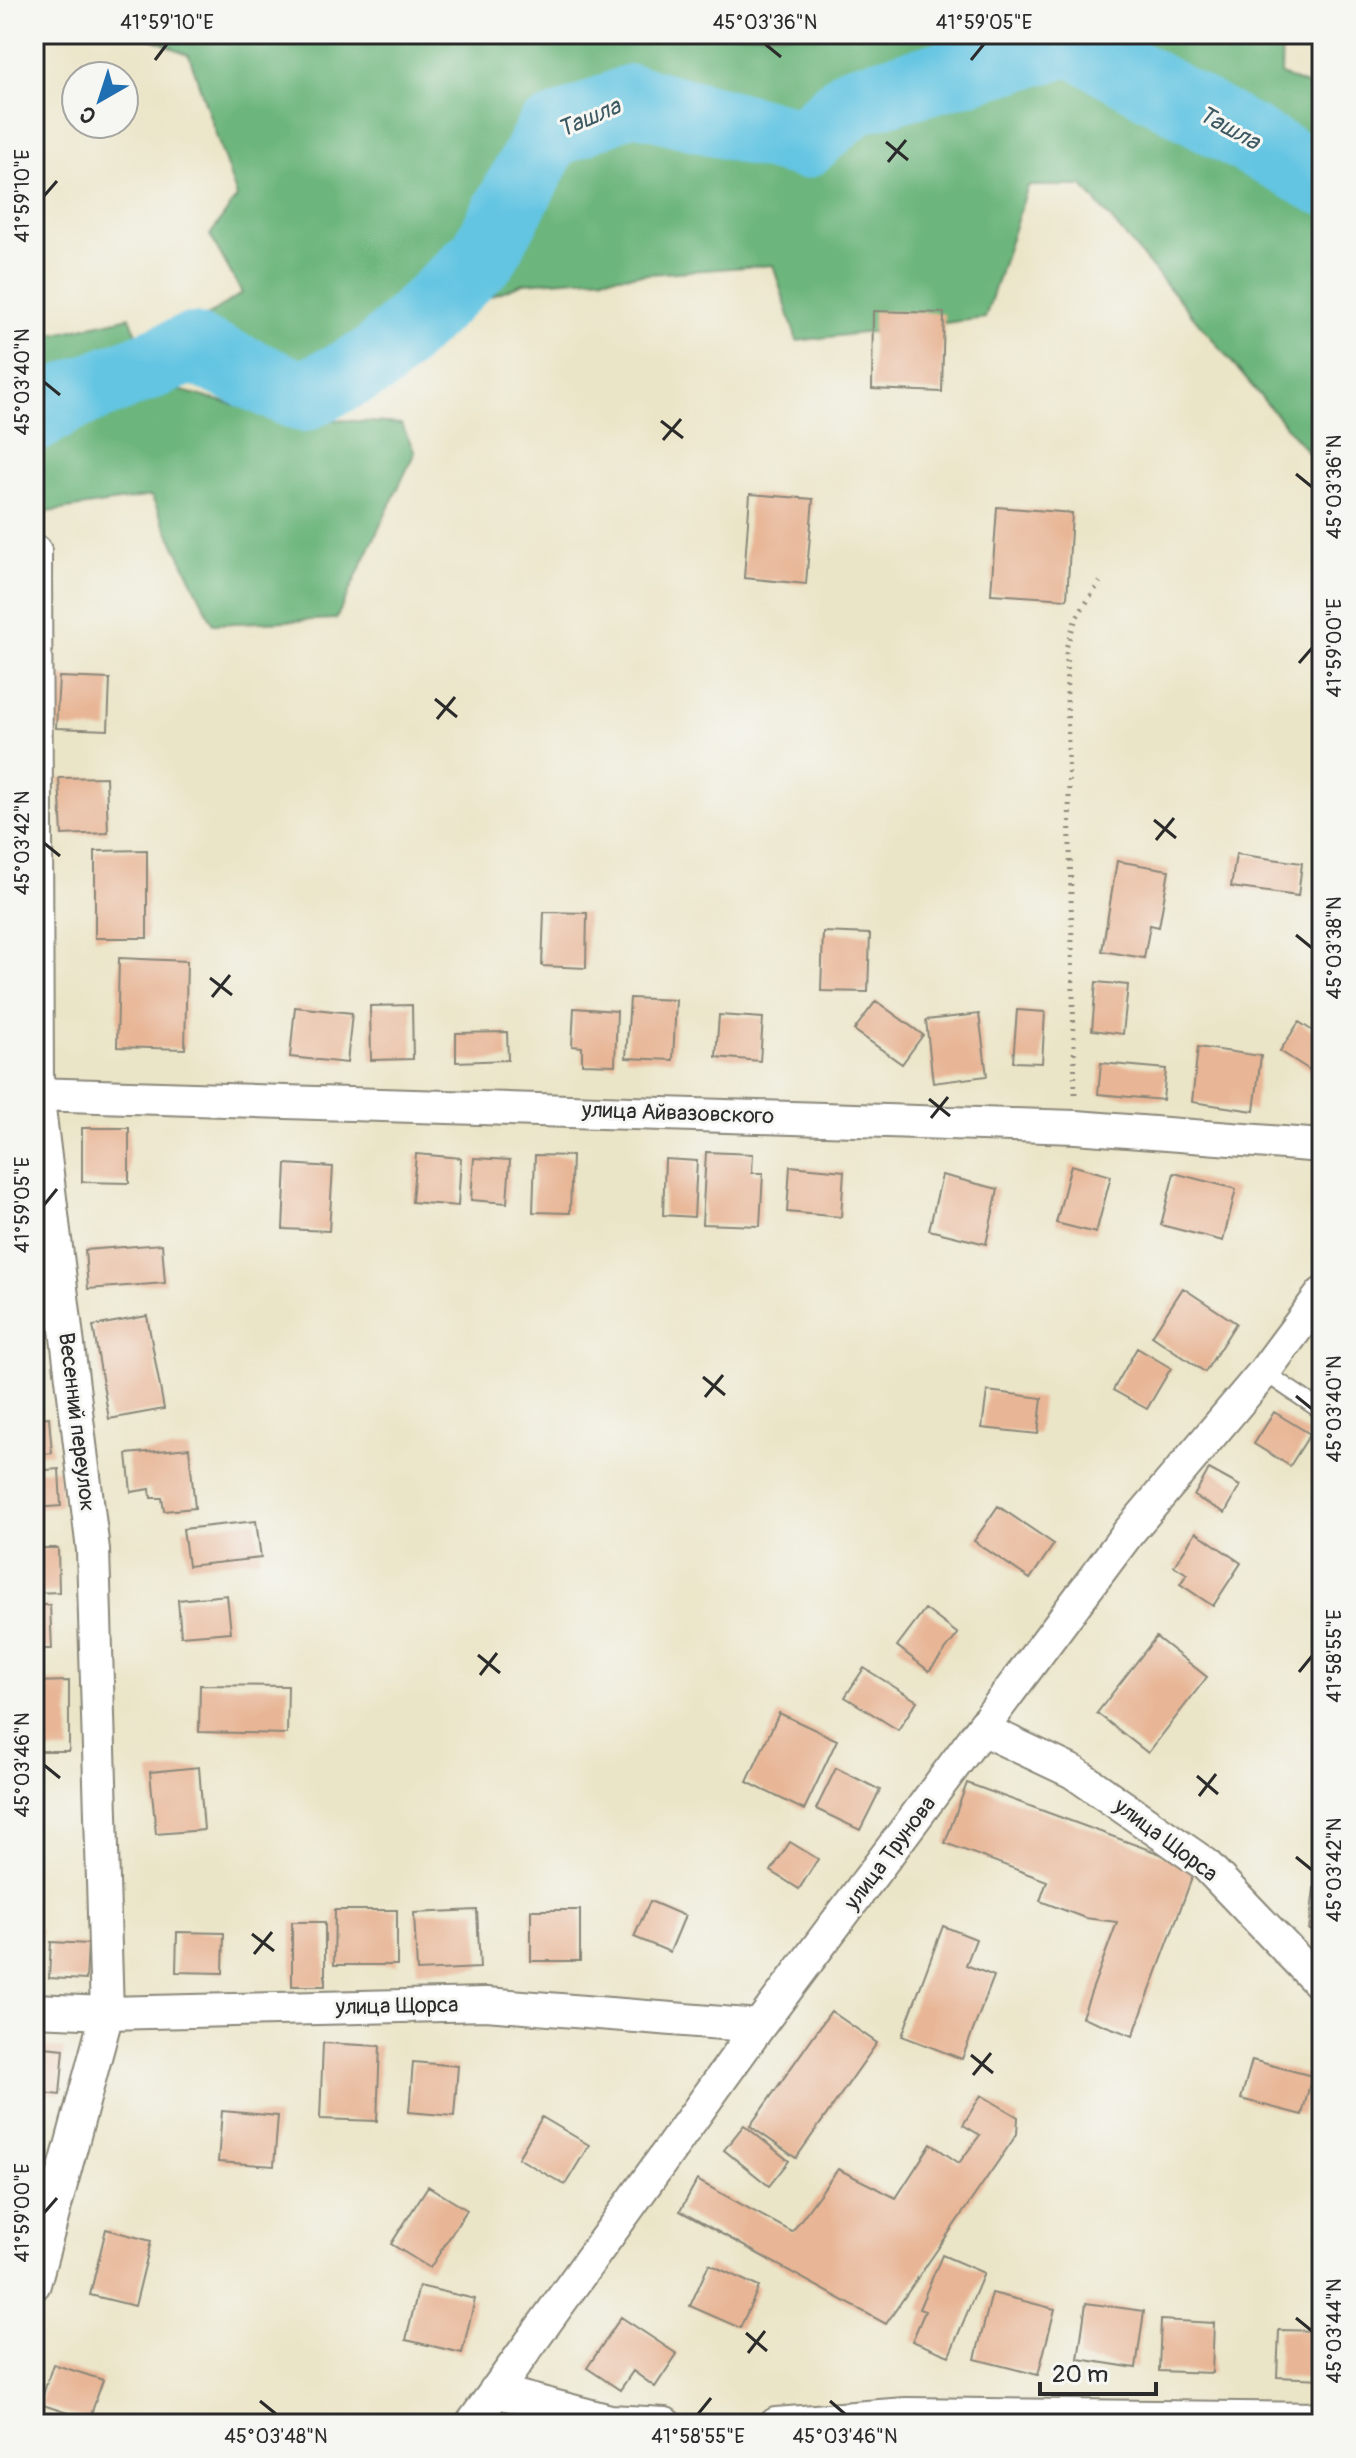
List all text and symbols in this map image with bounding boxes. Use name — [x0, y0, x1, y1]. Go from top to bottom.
text: 41°59'10"E — [120, 10, 214, 35]
text: 45°03'36"N — [713, 10, 817, 35]
text: 41°59'05"E — [936, 10, 1032, 35]
north arrow — [60, 60, 140, 140]
water label: Ташла — [553, 91, 626, 144]
text: С — [74, 99, 102, 130]
water label: Ташла — [1193, 99, 1266, 157]
text: 41°59'10"E — [10, 149, 35, 243]
text: 45°03'40"N — [10, 329, 35, 435]
text: 45°03'36"N — [1322, 435, 1347, 539]
text: 41°59'00"E — [1322, 598, 1347, 698]
text: 45°03'42"N — [10, 791, 35, 895]
text: 45°03'38"N — [1322, 897, 1347, 999]
street label: улица Айвазовского — [580, 1096, 775, 1130]
text: 41°59'05"E — [10, 1157, 35, 1253]
street label: Весенний переулок — [52, 1331, 102, 1513]
text: 45°03'40"N — [1322, 1356, 1347, 1462]
text: 41°58'55"E — [1322, 1609, 1347, 1703]
text: 45°03'46"N — [10, 1713, 35, 1817]
street label: улица Трунова — [837, 1791, 942, 1916]
street label: улица Щорса — [1108, 1791, 1223, 1888]
text: 45°03'42"N — [1322, 1818, 1347, 1922]
street label: улица Щорса — [334, 1991, 459, 2021]
text: 41°59'00"E — [10, 2163, 35, 2263]
text: 45°03'44"N — [1322, 2279, 1347, 2383]
scale bar — [1040, 2346, 1156, 2396]
text: 20 m — [1052, 2360, 1108, 2389]
text: 45°03'48"N — [224, 2424, 328, 2449]
text: 41°58'55"E — [651, 2424, 745, 2449]
text: 45°03'46"N — [793, 2424, 897, 2449]

